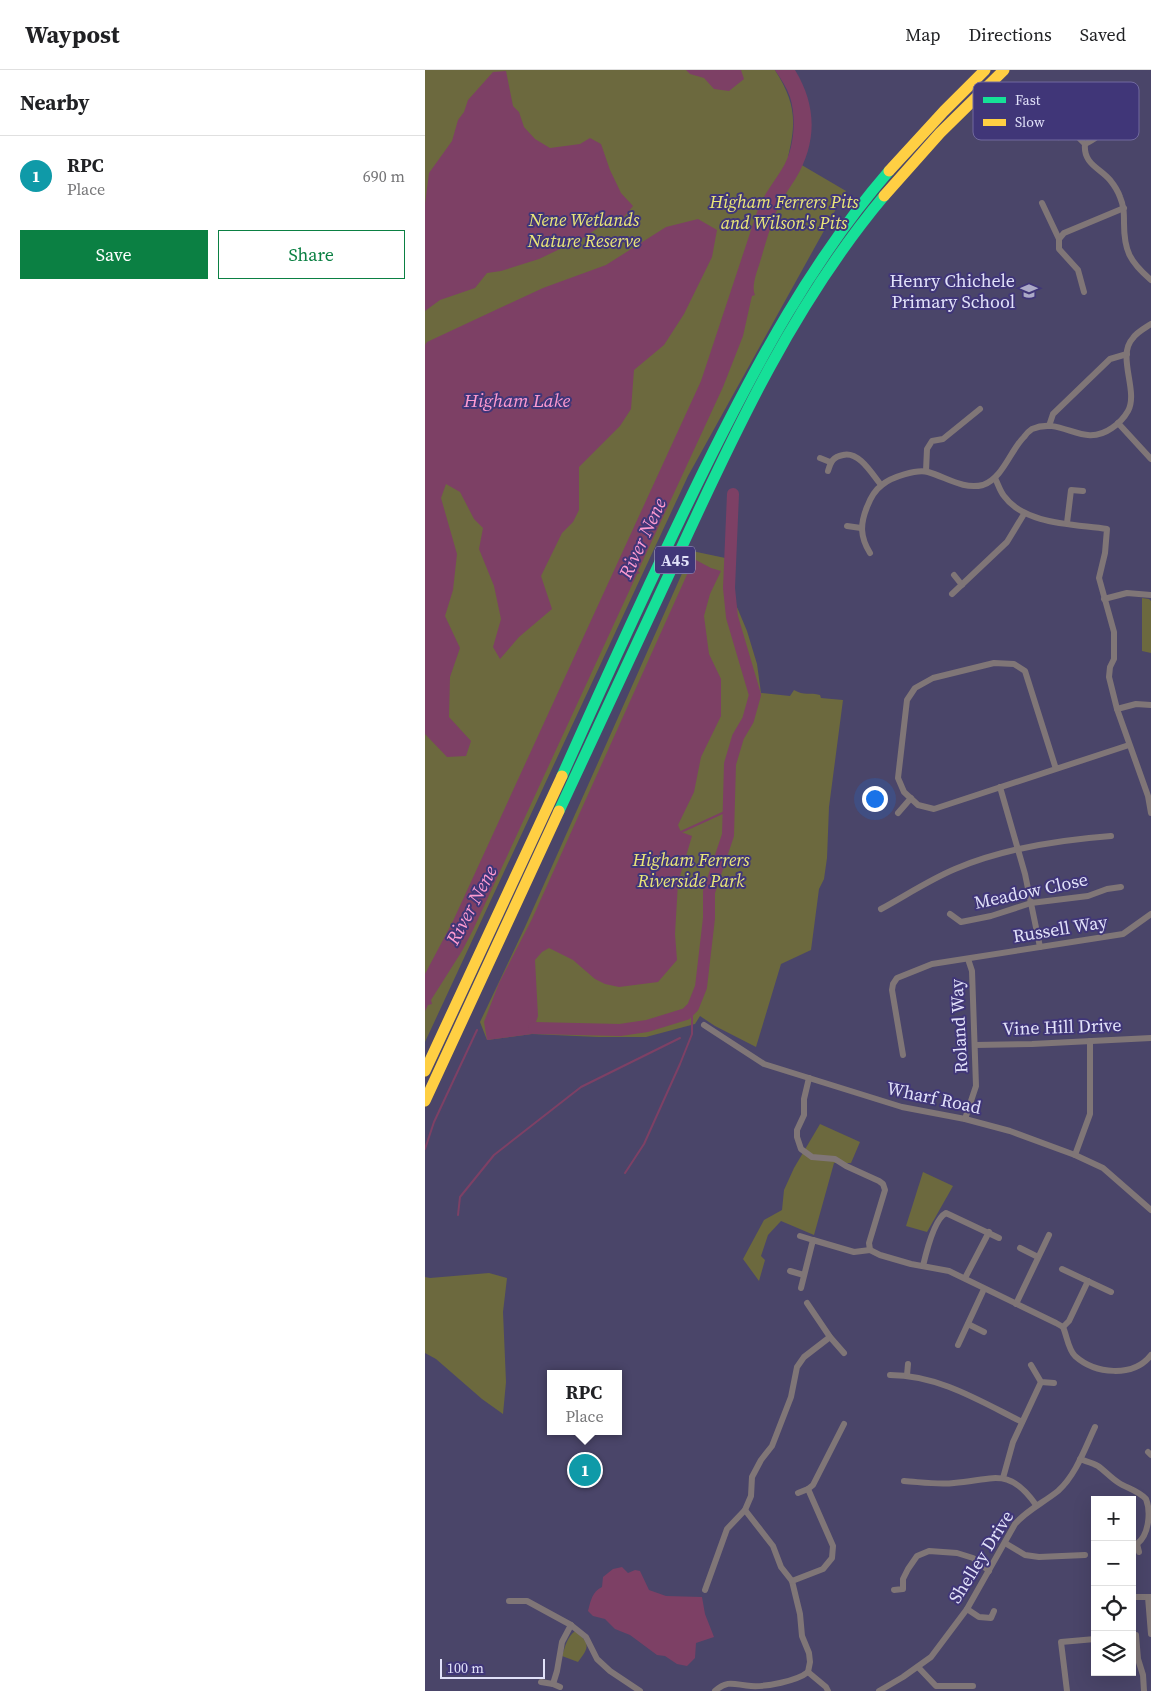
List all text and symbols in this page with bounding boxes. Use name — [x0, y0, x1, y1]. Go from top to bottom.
text: Waypost — [25, 18, 120, 51]
text: Map — [905, 22, 941, 47]
text: Directions — [969, 22, 1052, 47]
text: Saved — [1080, 22, 1126, 47]
legend — [973, 82, 1139, 140]
text: Nearby — [20, 88, 90, 117]
text: Fast — [1015, 90, 1041, 110]
text: Slow — [1015, 112, 1045, 132]
text: RPC — [67, 152, 104, 178]
text: 1 — [32, 165, 40, 187]
text: 690 m — [363, 165, 405, 187]
text: Place — [67, 178, 105, 200]
park label: Higham Ferrers Pits and Wilson's Pits — [708, 189, 859, 235]
park label: Nene Wetlands Nature Reserve — [527, 207, 641, 253]
button: Save — [20, 230, 208, 279]
button: Share — [218, 230, 405, 279]
place label: Henry Chichele Primary School — [889, 268, 1015, 314]
school or university icon: Henry Chichele Primary School — [1019, 281, 1039, 301]
water label: Higham Lake — [463, 387, 571, 413]
water label: River Nene — [612, 493, 672, 583]
road number: A45 — [655, 546, 695, 574]
your location — [862, 786, 888, 812]
park label: Higham Ferrers Riverside Park — [632, 847, 750, 893]
water label: River Nene — [439, 861, 503, 950]
street label: Meadow Close — [972, 866, 1090, 915]
street label: Russell Way — [1011, 909, 1110, 948]
street label: Roland Way — [944, 977, 973, 1074]
street label: Vine Hill Drive — [1002, 1012, 1122, 1041]
street label: Wharf Road — [884, 1075, 984, 1120]
popup — [547, 1370, 622, 1435]
text: RPC — [565, 1379, 602, 1405]
text: Place — [565, 1405, 604, 1427]
pin: 1 — [569, 1451, 601, 1489]
map controls — [1091, 1496, 1136, 1676]
button: + — [1091, 1496, 1136, 1541]
street label: Shelley Drive — [942, 1505, 1019, 1608]
button: − — [1091, 1541, 1136, 1586]
button: locate — [1091, 1586, 1136, 1631]
button: layers — [1091, 1631, 1136, 1676]
scale bar — [440, 1656, 545, 1679]
text: 100 m — [447, 1658, 484, 1678]

